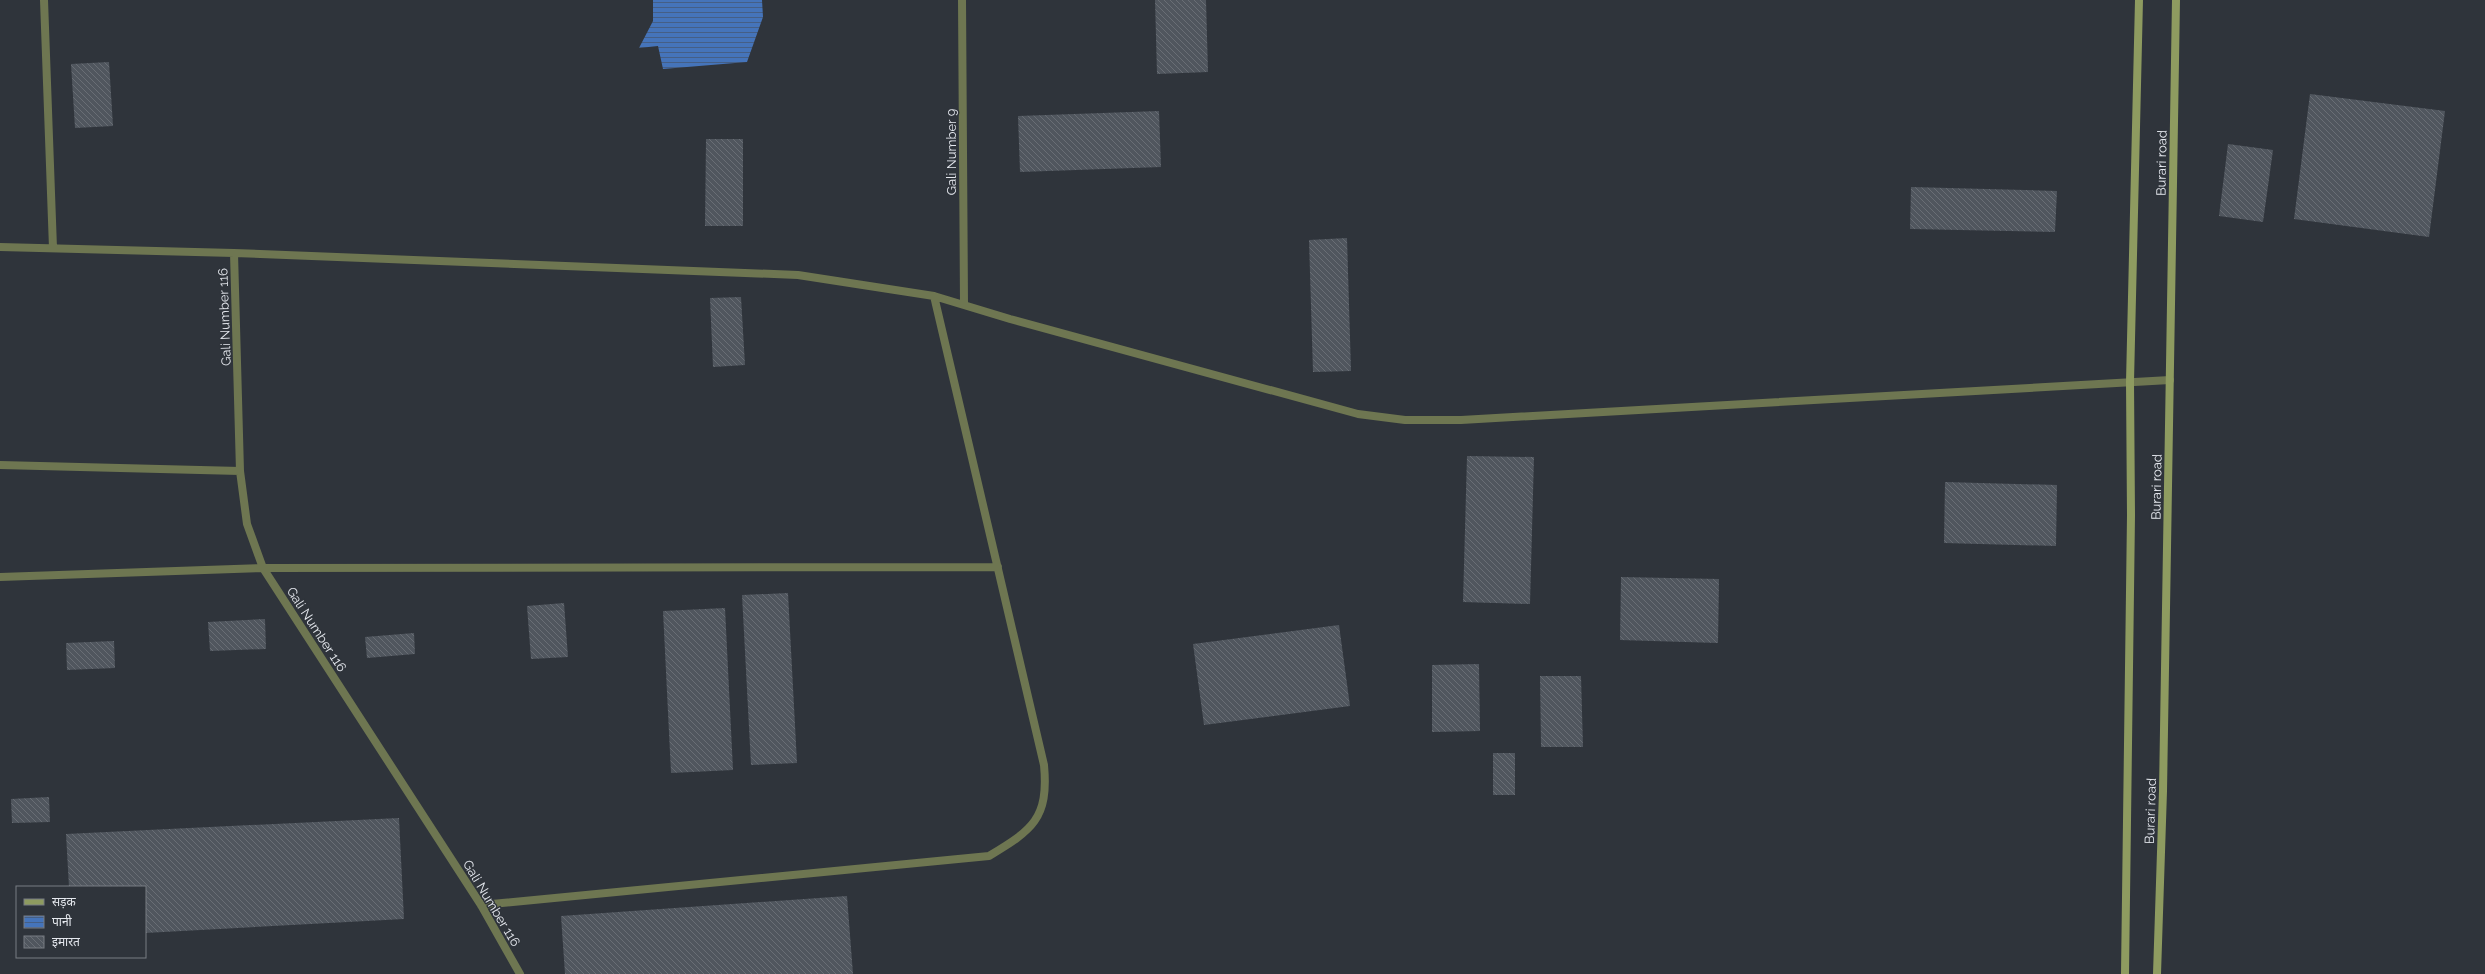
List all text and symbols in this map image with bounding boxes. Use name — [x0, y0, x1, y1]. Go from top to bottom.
street label: Gali Number 9 — [944, 108, 959, 195]
street label: Burari road — [2153, 130, 2170, 196]
street label: Gali Number 116 — [215, 268, 234, 366]
street label: Burari road — [2148, 454, 2165, 520]
street label: Gali Number 116 — [284, 584, 350, 675]
street label: Burari road — [2142, 778, 2159, 844]
street label: Gali Number 116 — [460, 857, 523, 949]
legend — [16, 886, 146, 958]
text: सड़क — [52, 895, 77, 909]
text: पानी — [52, 914, 73, 929]
text: इमारत — [52, 935, 81, 949]

